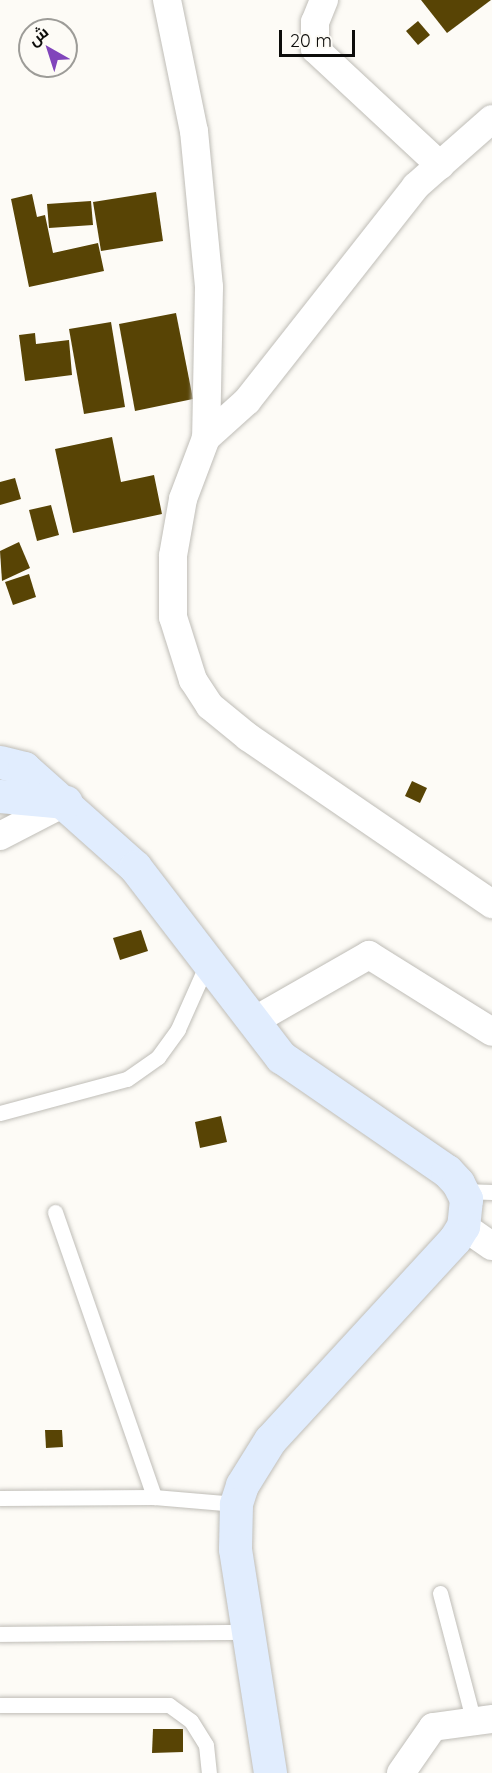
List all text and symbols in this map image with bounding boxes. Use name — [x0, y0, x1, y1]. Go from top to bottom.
north arrow — [18, 18, 78, 78]
scale bar — [282, 18, 358, 56]
text: ش — [24, 21, 52, 50]
text: 20 m — [290, 29, 332, 52]

